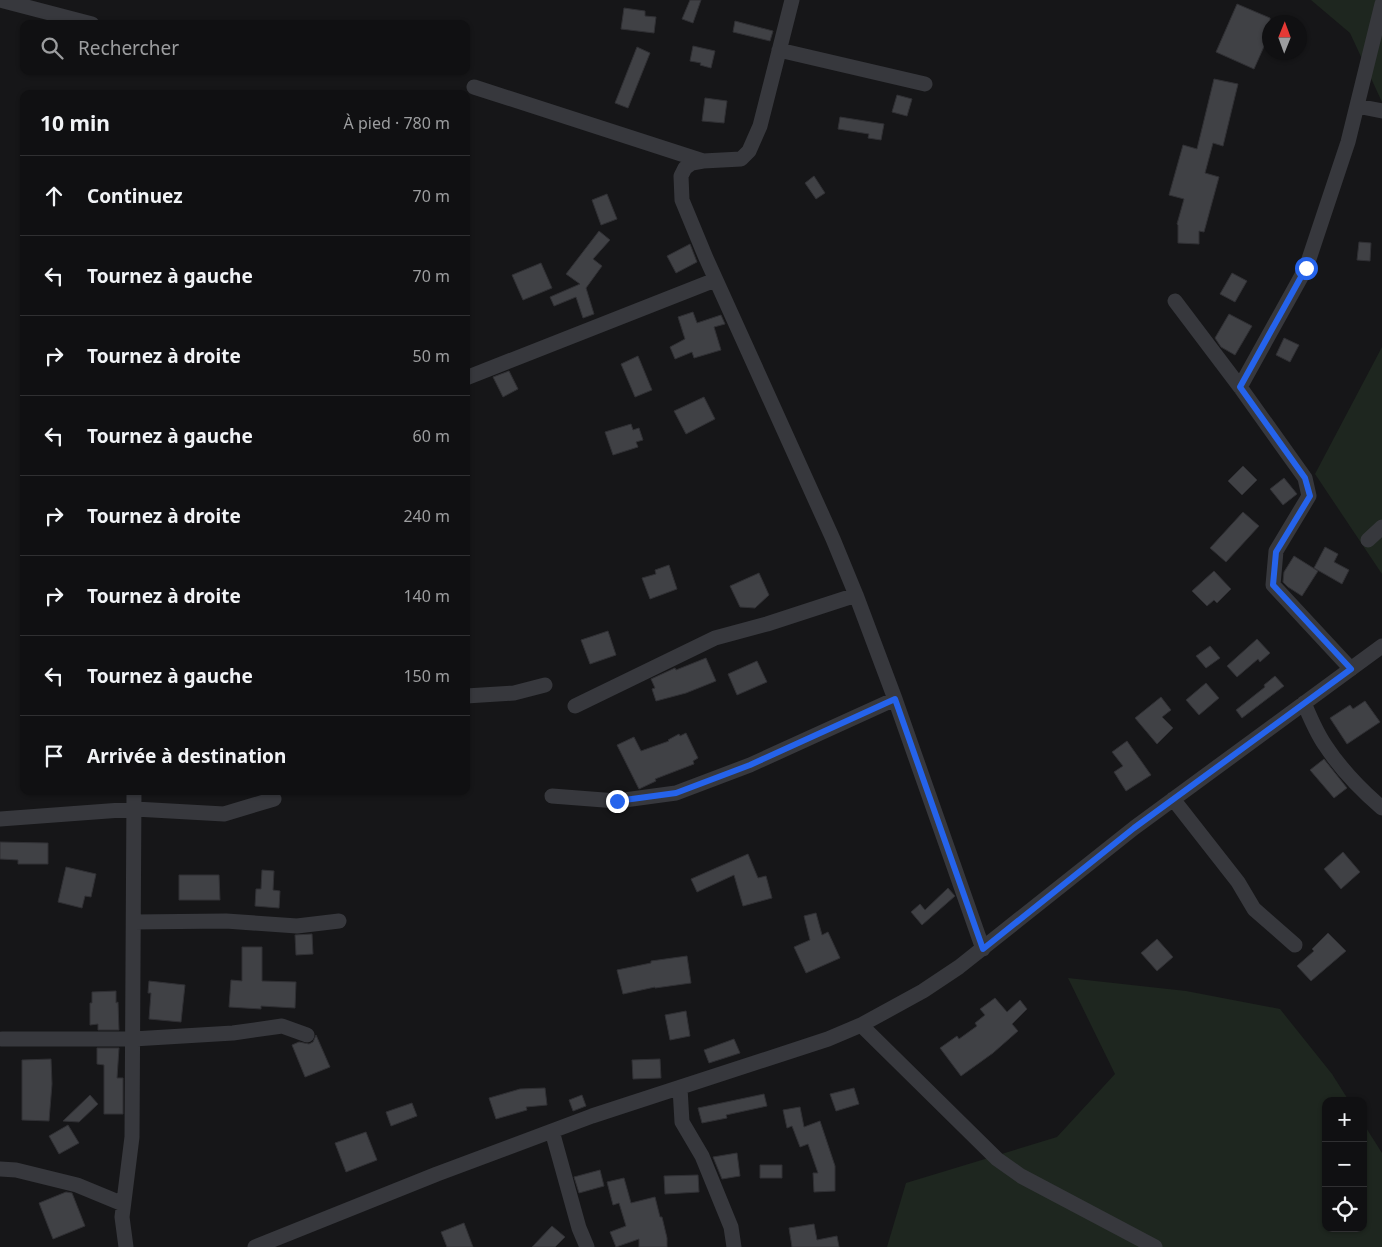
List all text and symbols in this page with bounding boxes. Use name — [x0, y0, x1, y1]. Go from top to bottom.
north arrow — [1262, 15, 1307, 60]
search box — [20, 20, 470, 75]
icon: search — [38, 34, 66, 62]
text: Rechercher — [78, 35, 179, 61]
text: 10 min — [40, 109, 110, 137]
text: À pied · 780 m — [344, 112, 450, 134]
icon: ahead — [40, 182, 68, 210]
text: Continuez — [87, 183, 183, 209]
text: 70 m — [413, 185, 450, 207]
route start — [1295, 257, 1318, 280]
icon: left — [40, 262, 68, 290]
text: Tournez à gauche — [87, 263, 253, 289]
text: 70 m — [413, 265, 450, 287]
icon: right — [40, 342, 68, 370]
text: Tournez à droite — [87, 343, 241, 369]
text: 50 m — [413, 345, 450, 367]
icon: left — [40, 422, 68, 450]
text: Tournez à gauche — [87, 423, 253, 449]
text: 60 m — [413, 425, 450, 447]
icon: right — [40, 502, 68, 530]
text: Tournez à droite — [87, 503, 241, 529]
text: 240 m — [403, 505, 450, 527]
icon: right — [40, 582, 68, 610]
text: Tournez à droite — [87, 583, 241, 609]
text: 140 m — [403, 585, 450, 607]
icon: left — [40, 662, 68, 690]
text: Tournez à gauche — [87, 663, 253, 689]
text: 150 m — [403, 665, 450, 687]
icon: arrive — [40, 742, 68, 770]
text: Arrivée à destination — [87, 743, 286, 769]
route end — [606, 790, 629, 813]
map controls — [1322, 1097, 1367, 1232]
button: + — [1322, 1097, 1367, 1142]
button: − — [1322, 1142, 1367, 1187]
button: locate — [1322, 1187, 1367, 1232]

